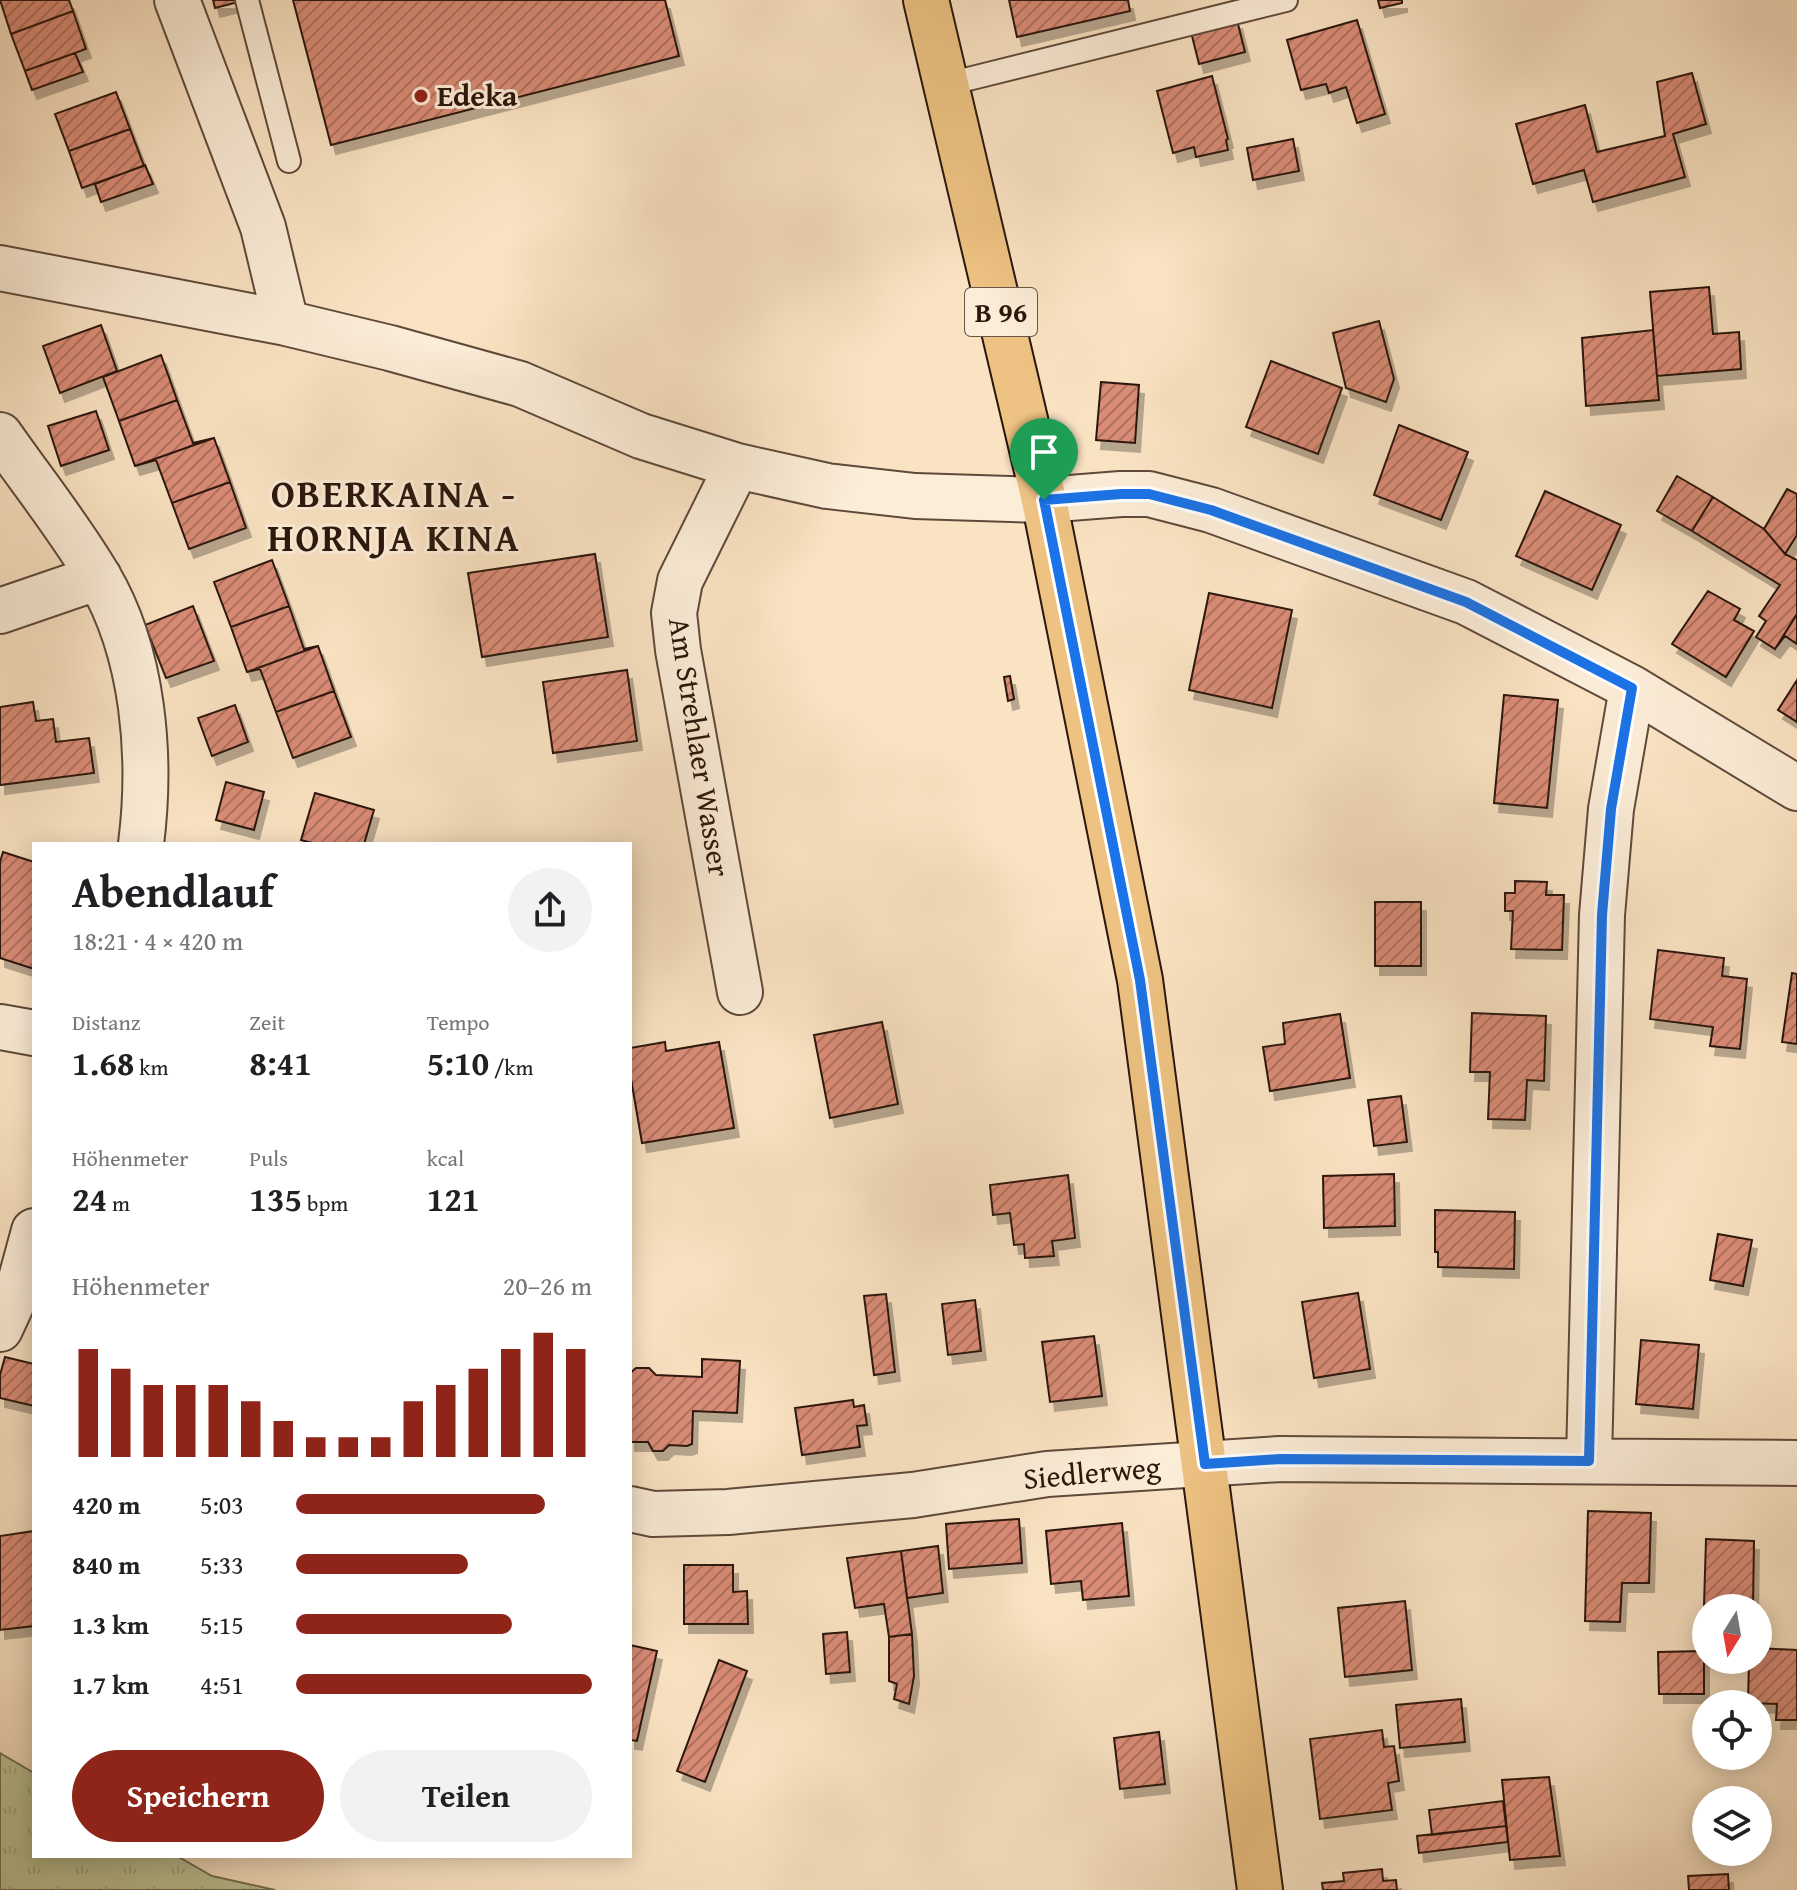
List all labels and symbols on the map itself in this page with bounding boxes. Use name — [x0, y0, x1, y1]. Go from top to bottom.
place label: Edeka — [437, 73, 518, 117]
marker: Edeka — [412, 87, 430, 105]
road number: B 96 — [965, 288, 1037, 336]
pin — [1010, 418, 1078, 500]
district label: OBERKAINA - HORNJA KINA — [267, 465, 521, 565]
street label: Am Strehlaer Wasser — [658, 614, 742, 880]
street label: Siedlerweg — [1021, 1444, 1162, 1500]
north arrow — [1692, 1594, 1772, 1674]

